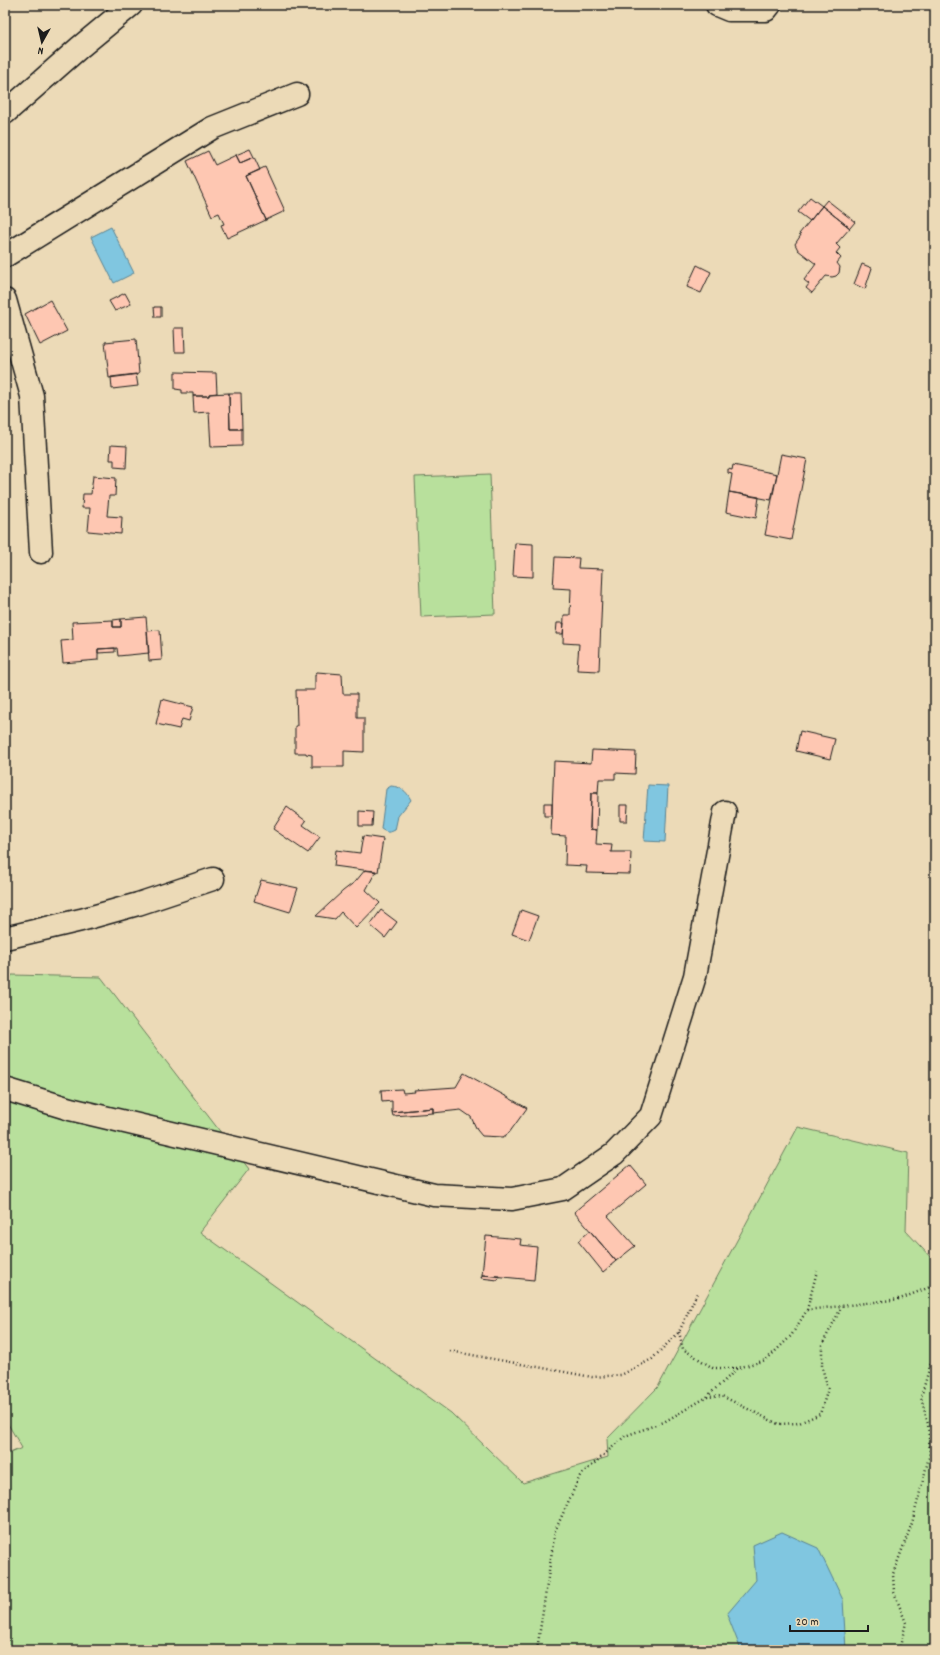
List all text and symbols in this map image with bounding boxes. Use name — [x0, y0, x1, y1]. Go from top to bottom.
north arrow — [22, 22, 62, 62]
text: N — [37, 42, 45, 58]
scale bar — [790, 1607, 868, 1633]
text: 20 m — [796, 1614, 819, 1631]

